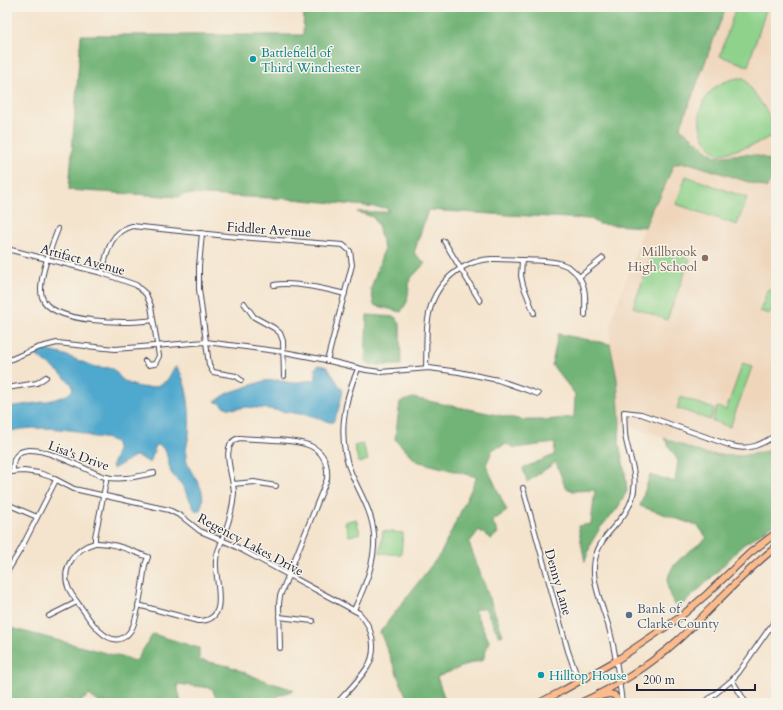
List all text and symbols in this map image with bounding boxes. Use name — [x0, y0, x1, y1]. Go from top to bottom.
place label: Battlefield of Third Winchester — [261, 44, 360, 77]
marker: Battlefield of Third Winchester — [248, 54, 258, 64]
street label: Fiddler Avenue — [226, 218, 312, 242]
street label: Artifact Avenue — [38, 240, 127, 280]
place label: Millbrook High School — [628, 243, 698, 276]
marker: Millbrook High School — [700, 253, 710, 263]
street label: Lisa's Drive — [46, 437, 112, 475]
street label: Regency Lakes Drive — [194, 509, 307, 580]
street label: Denny Lane — [540, 547, 576, 618]
place label: Bank of Clarke County — [637, 600, 720, 633]
marker: Bank of Clarke County — [624, 610, 634, 620]
scale bar — [637, 666, 755, 692]
place label: Hilltop House — [549, 667, 627, 685]
marker: Hilltop House — [536, 670, 546, 680]
text: 200 m — [643, 672, 676, 688]

